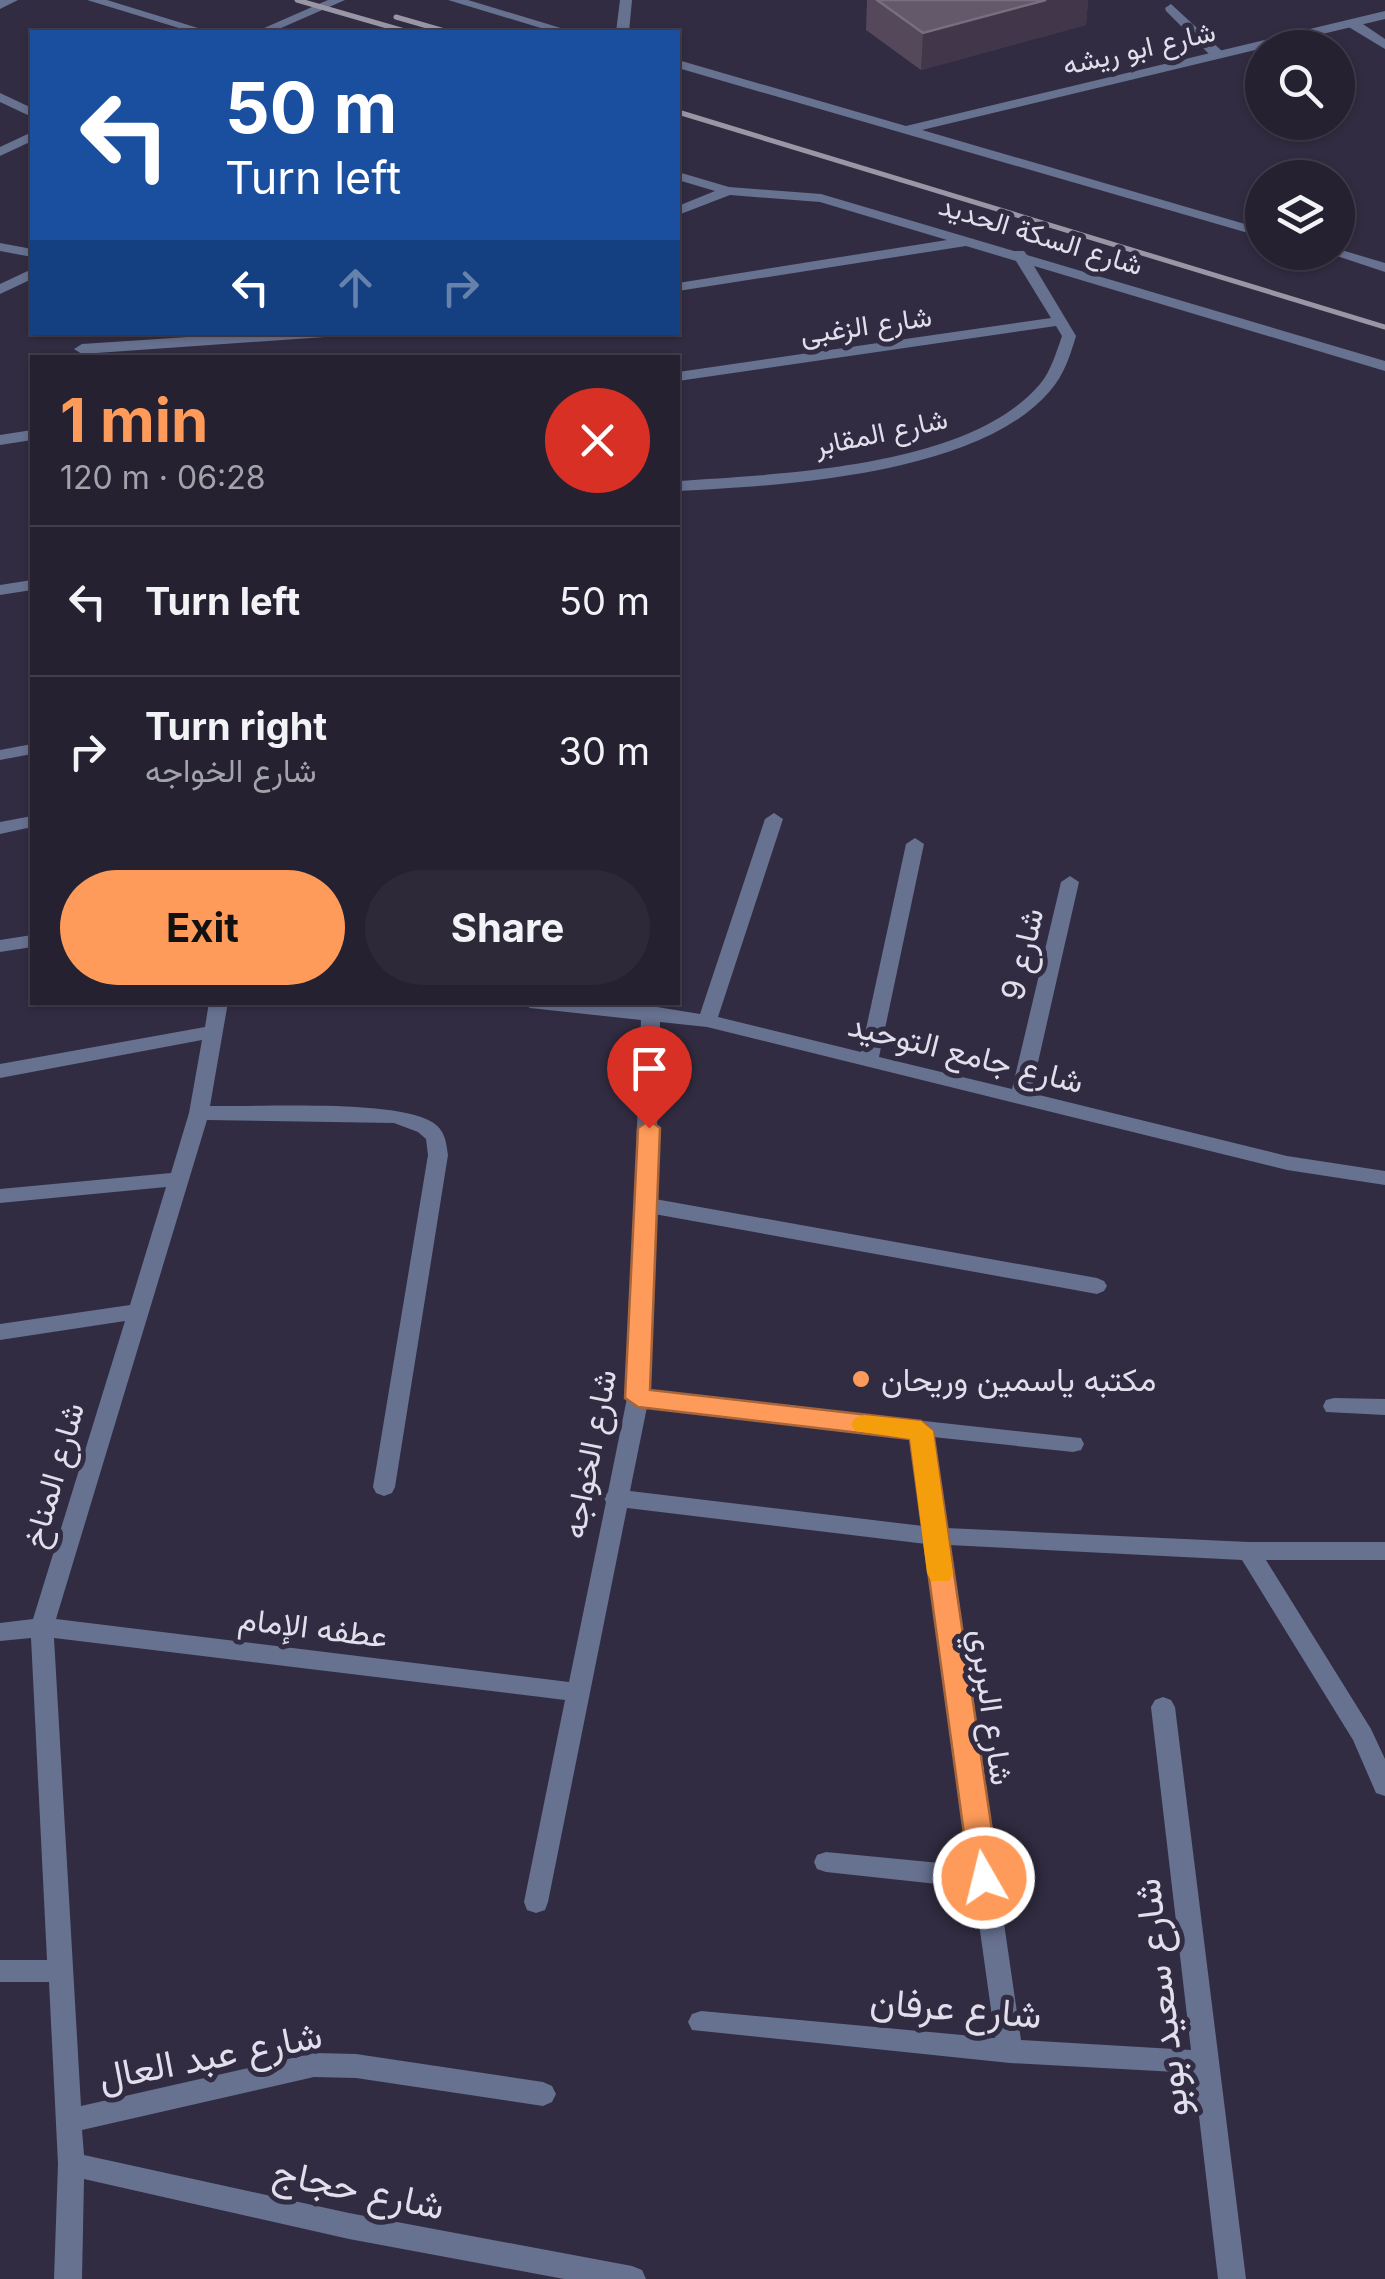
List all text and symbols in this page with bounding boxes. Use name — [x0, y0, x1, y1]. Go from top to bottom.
street label: شارع ابو ريشه — [1059, 14, 1219, 84]
map controls — [1245, 30, 1355, 270]
button: search — [1245, 30, 1355, 140]
text: 50 m — [225, 65, 397, 150]
icon: left — [60, 70, 190, 200]
text: Turn left — [225, 150, 401, 205]
button: layers — [1245, 160, 1355, 270]
street label: شارع السكة الحديد — [934, 188, 1147, 284]
icon: left — [223, 260, 278, 315]
icon: ahead — [328, 260, 383, 315]
icon: right — [433, 260, 488, 315]
street label: شارع الزغبى — [798, 299, 934, 353]
text: 1 min — [60, 384, 208, 456]
button: close — [545, 388, 650, 493]
street label: شارع المقابر — [810, 401, 951, 465]
text: 120 m · 06:28 — [60, 458, 266, 497]
icon: left — [60, 574, 115, 629]
text: Turn left — [145, 578, 300, 624]
text: 50 m — [559, 578, 650, 624]
text: Turn right — [145, 703, 327, 749]
icon: right — [60, 724, 115, 779]
text: 30 m — [559, 728, 650, 774]
text: شارع الخواجه — [145, 751, 317, 790]
button: Exit — [60, 870, 345, 985]
button: Share — [365, 870, 650, 985]
street label: شارع 9 — [993, 904, 1054, 1004]
street label: شارع جامع التوحيد — [844, 1005, 1088, 1104]
pin — [607, 1026, 692, 1129]
icon: arrive — [622, 1041, 677, 1096]
place label: مكتبه ياسمين وريحان — [881, 1360, 1156, 1400]
street label: شارع الخواجه — [553, 1366, 627, 1542]
marker: مكتبه ياسمين وريحان — [850, 1368, 872, 1390]
street label: شارع المناخ — [14, 1398, 95, 1553]
street label: عطفه الإمام — [236, 1599, 390, 1657]
street label: شارع البربري — [955, 1627, 1022, 1788]
position arrow — [932, 1826, 1036, 1930]
street label: شارع سعيد بوبو — [1123, 1876, 1201, 2120]
street label: شارع عرفان — [868, 1977, 1044, 2041]
street label: شارع عبد العال — [94, 2011, 326, 2103]
street label: شارع حجاج — [268, 2147, 449, 2232]

